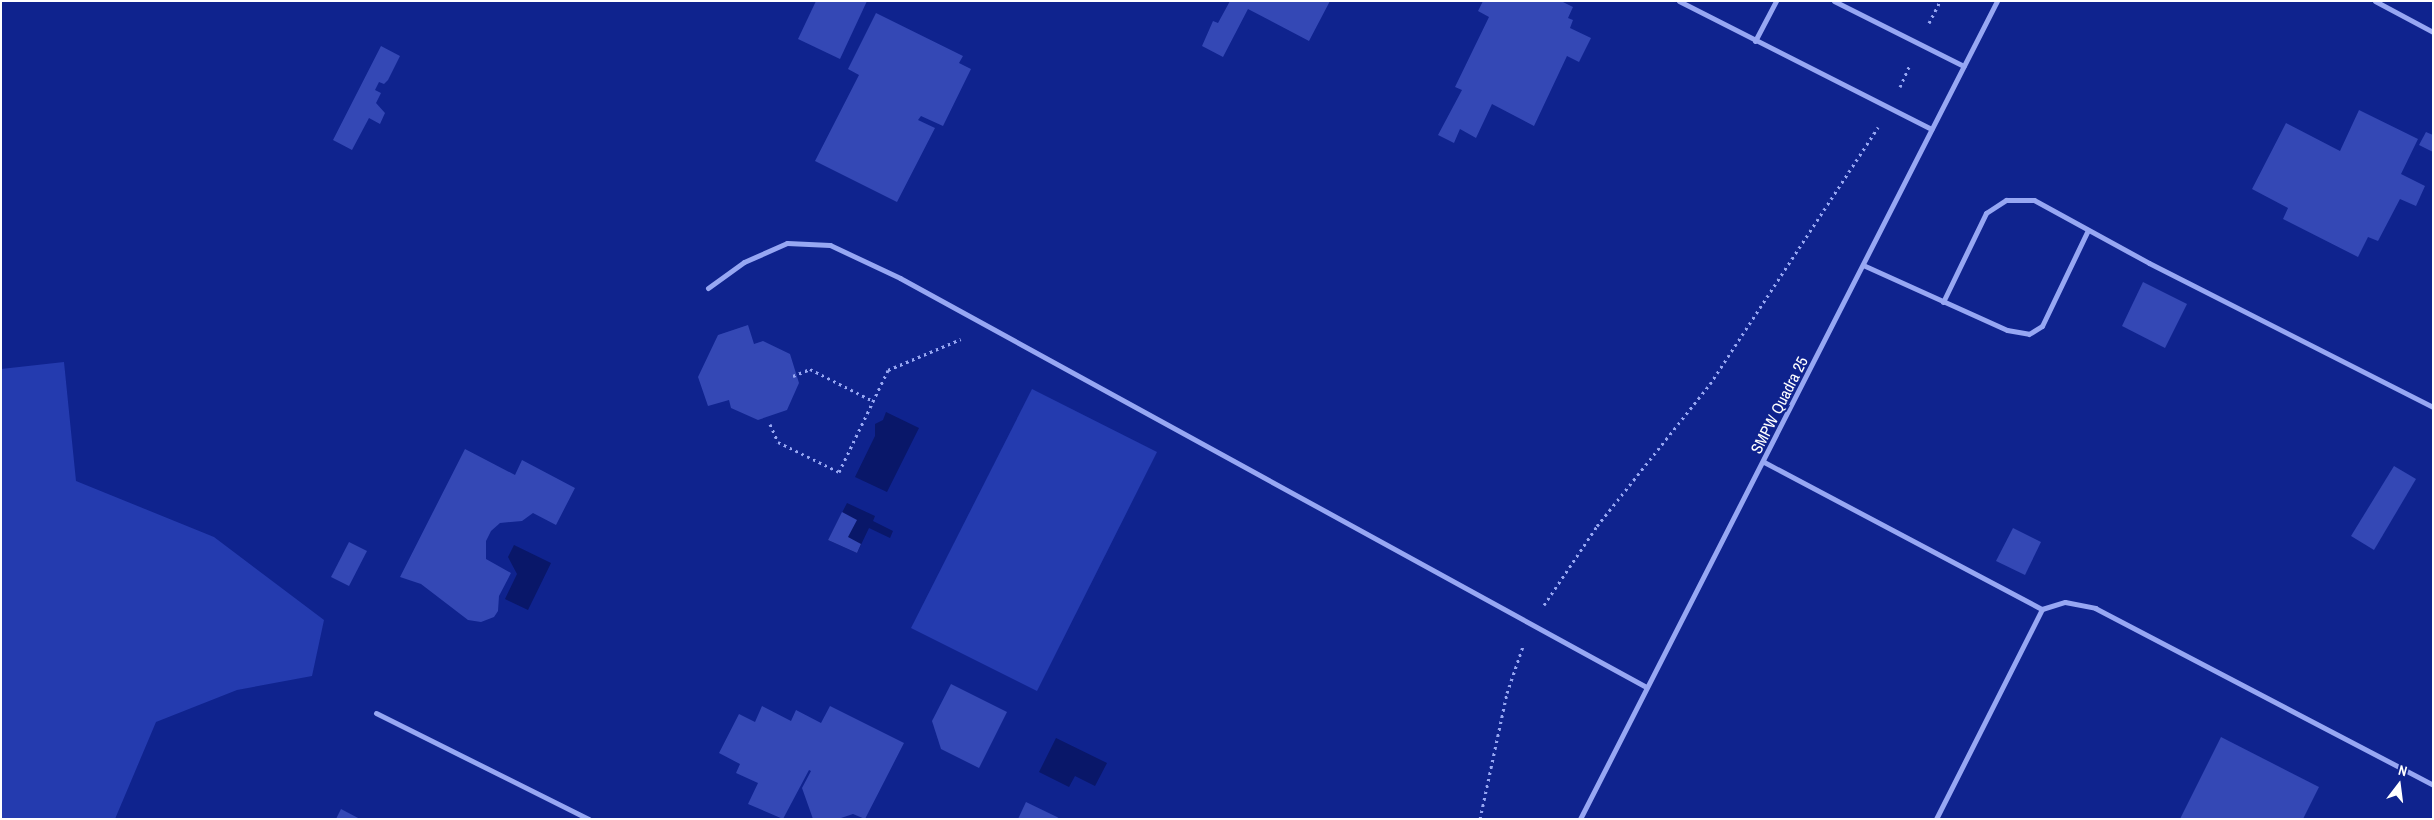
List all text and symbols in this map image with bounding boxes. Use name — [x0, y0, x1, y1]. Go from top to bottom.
street label: SMPW Quadra 25 — [1746, 353, 1812, 457]
north arrow — [2374, 760, 2424, 810]
text: N — [2397, 761, 2409, 780]

